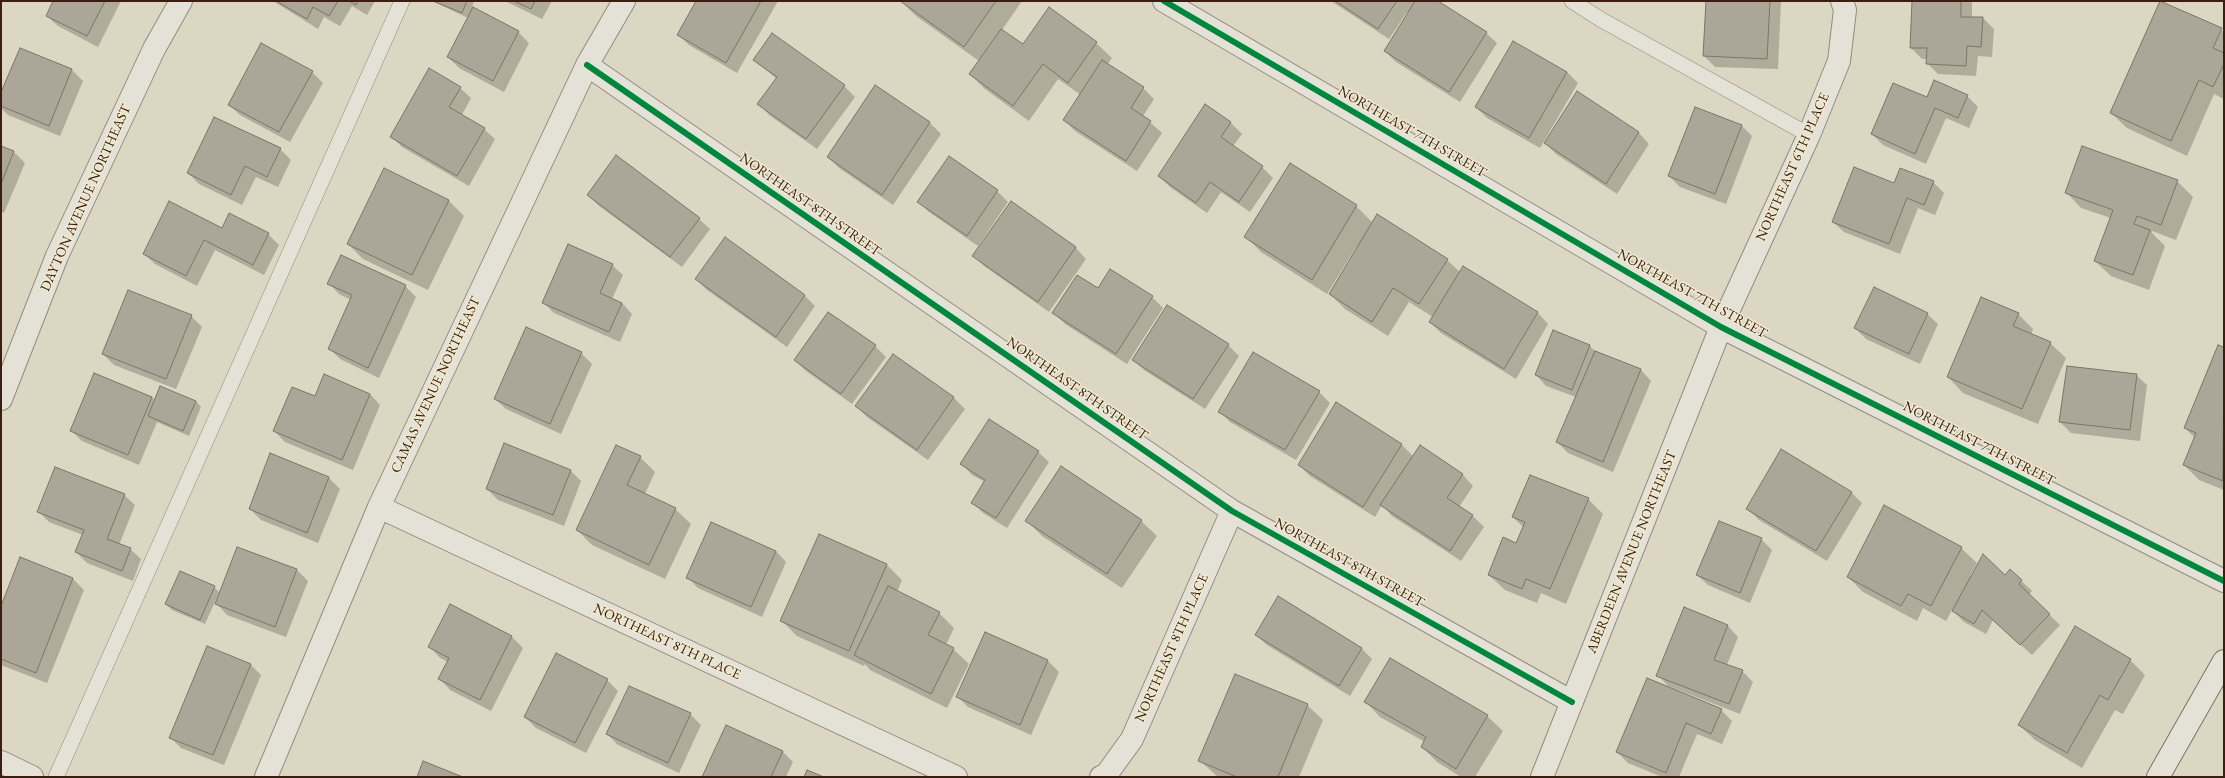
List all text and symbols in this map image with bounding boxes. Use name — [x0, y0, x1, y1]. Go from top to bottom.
street label: NORTHEAST 7TH STREET — [1335, 83, 1489, 181]
street label: NORTHEAST 6TH PLACE — [1753, 90, 1833, 244]
street label: DAYTON AVENUE NORTHEAST — [37, 102, 135, 294]
street label: NORTHEAST 8TH STREET — [736, 150, 884, 260]
street label: NORTHEAST 7TH STREET — [1614, 246, 1770, 342]
street label: CAMAS AVENUE NORTHEAST — [388, 294, 484, 476]
street label: NORTHEAST 8TH STREET — [1003, 334, 1151, 444]
street label: NORTHEAST 7TH STREET — [1900, 398, 2058, 490]
street label: ABERDEEN AVENUE NORTHEAST — [1583, 448, 1681, 656]
street label: NORTHEAST 8TH STREET — [1271, 515, 1427, 611]
street label: NORTHEAST 8TH PLACE — [1132, 571, 1212, 725]
street label: NORTHEAST 8TH PLACE — [591, 600, 743, 684]

